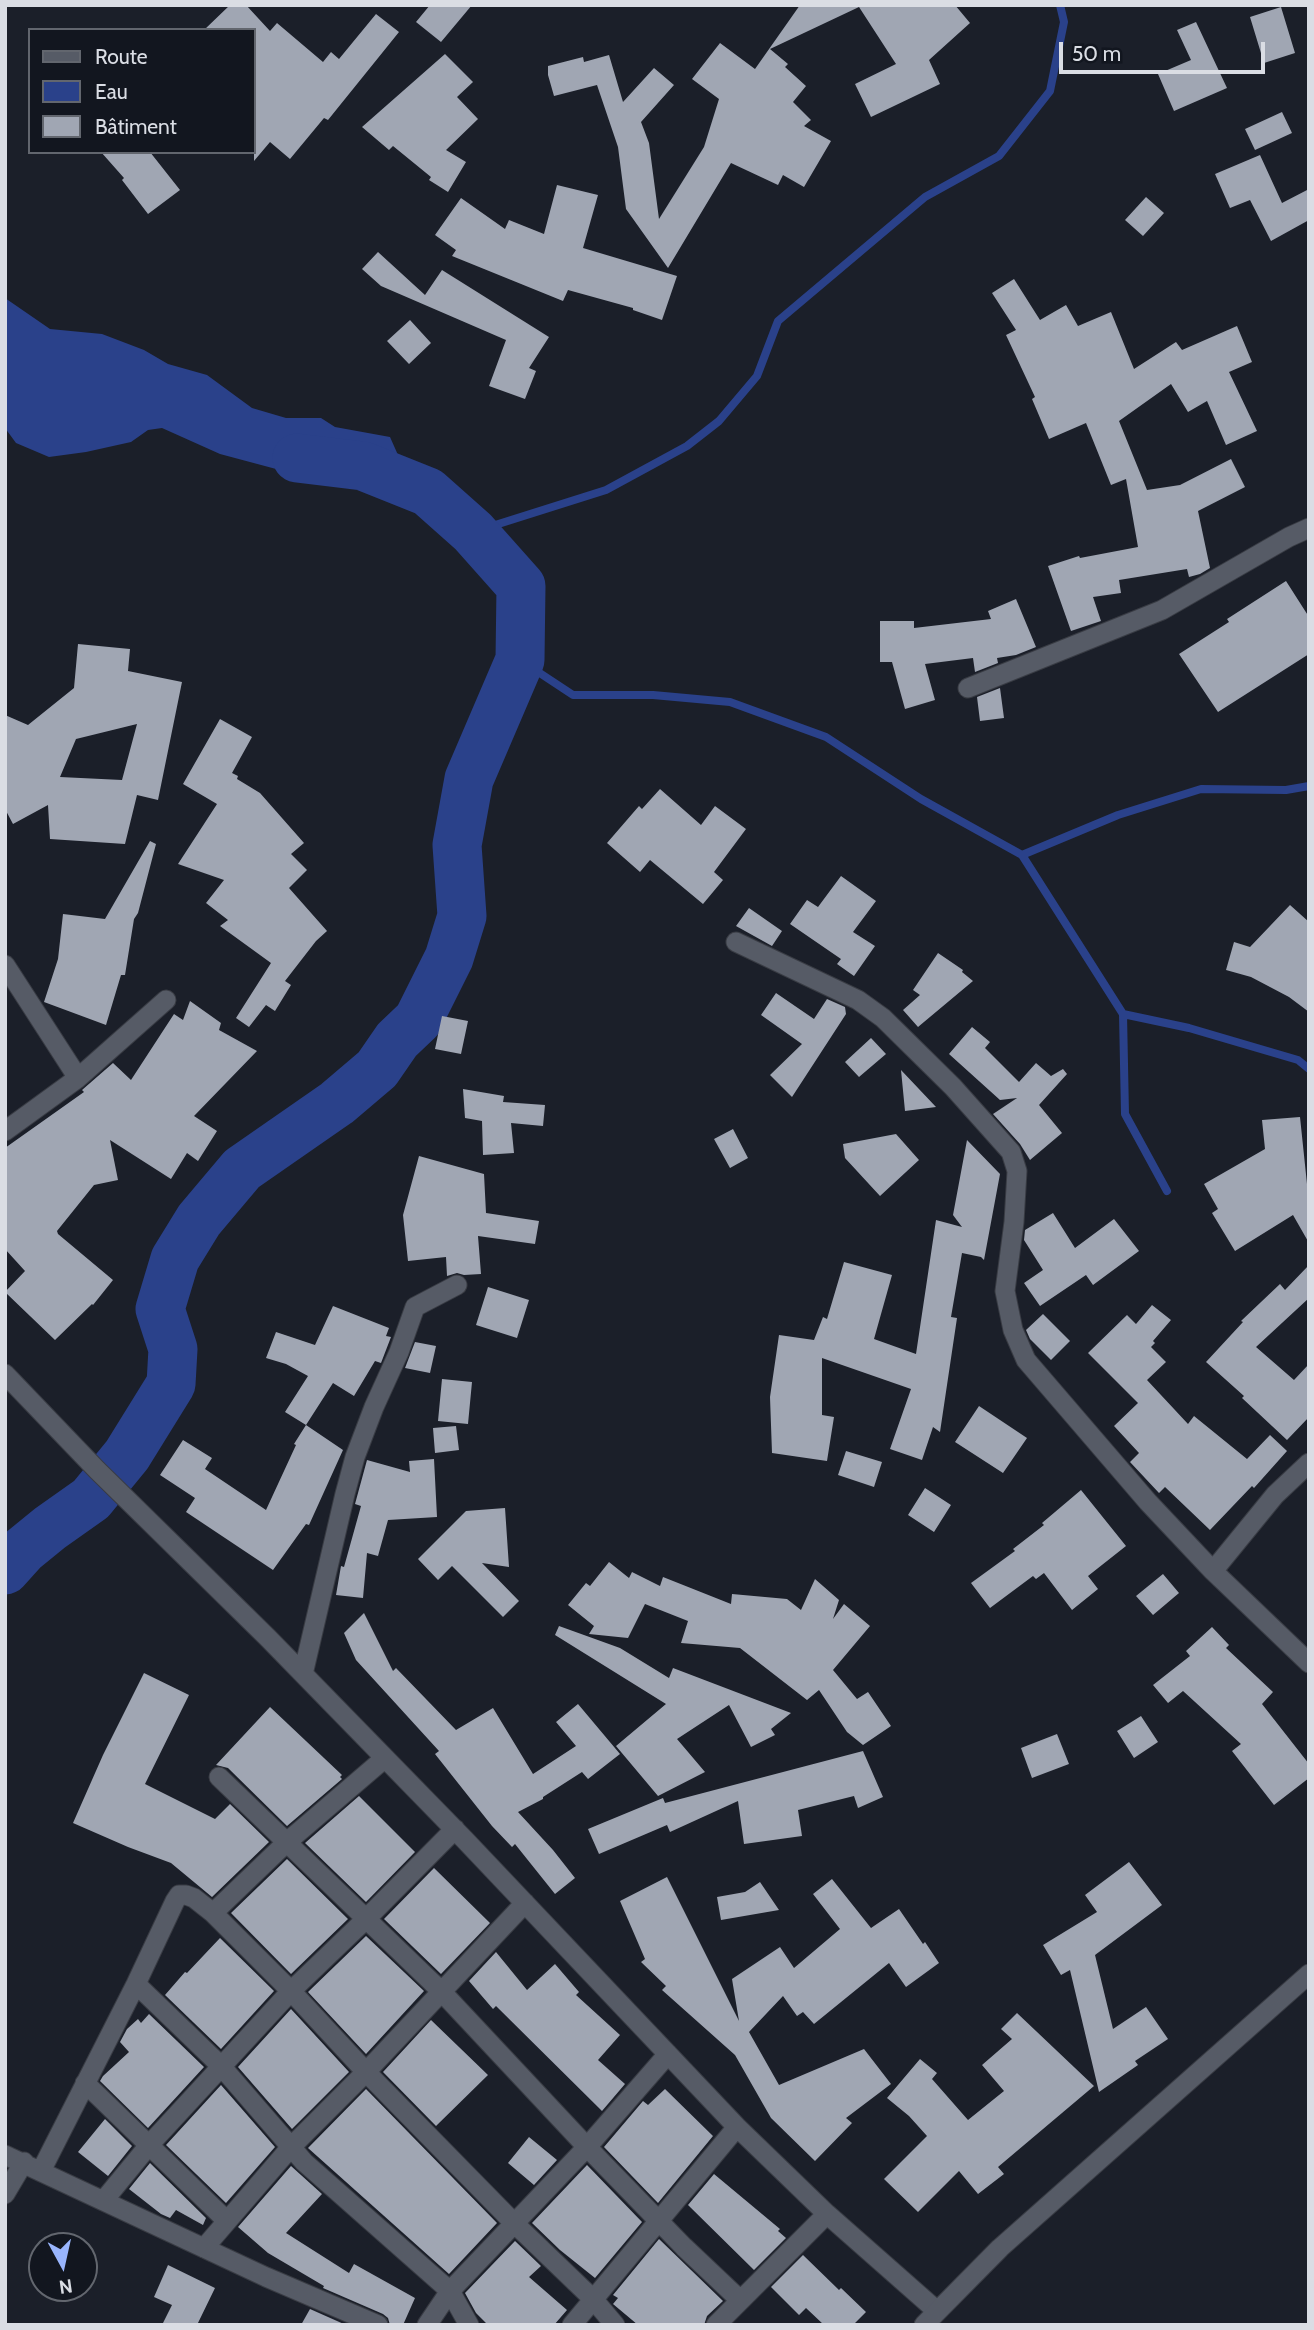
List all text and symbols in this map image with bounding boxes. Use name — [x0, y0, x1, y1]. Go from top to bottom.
legend — [28, 28, 256, 154]
scale bar — [1062, 28, 1268, 72]
text: 50 m — [1072, 41, 1121, 66]
text: Route — [95, 44, 148, 69]
text: Eau — [95, 79, 128, 104]
text: Bâtiment — [95, 114, 177, 139]
north arrow — [28, 2232, 98, 2302]
text: N — [57, 2274, 74, 2299]

